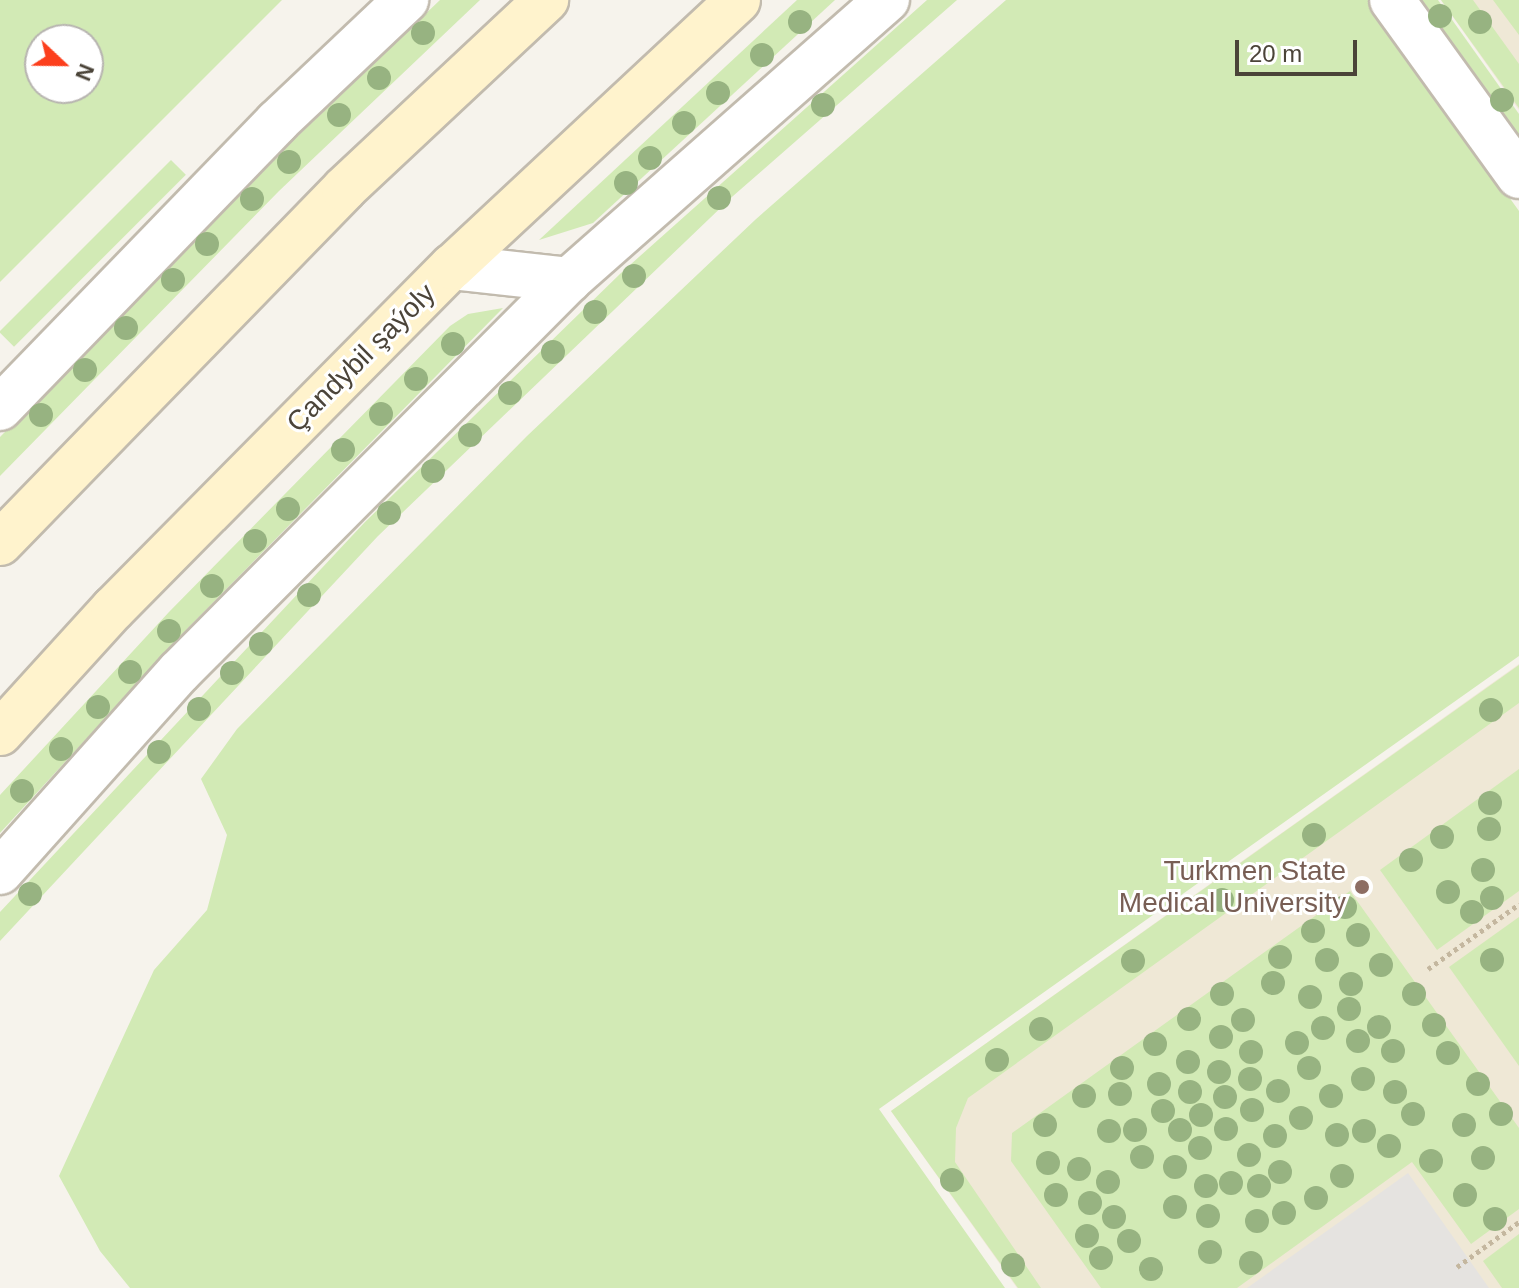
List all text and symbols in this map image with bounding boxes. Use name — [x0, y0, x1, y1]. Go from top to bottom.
north arrow — [24, 24, 104, 104]
scale bar — [1239, 24, 1361, 74]
text: 20 m — [1249, 40, 1302, 67]
text: N — [70, 60, 99, 84]
street label: Çandybil şaýoly — [280, 277, 442, 439]
place label: Turkmen State Medical University — [1119, 854, 1346, 920]
marker: Turkmen State Medical University — [1353, 878, 1371, 896]

